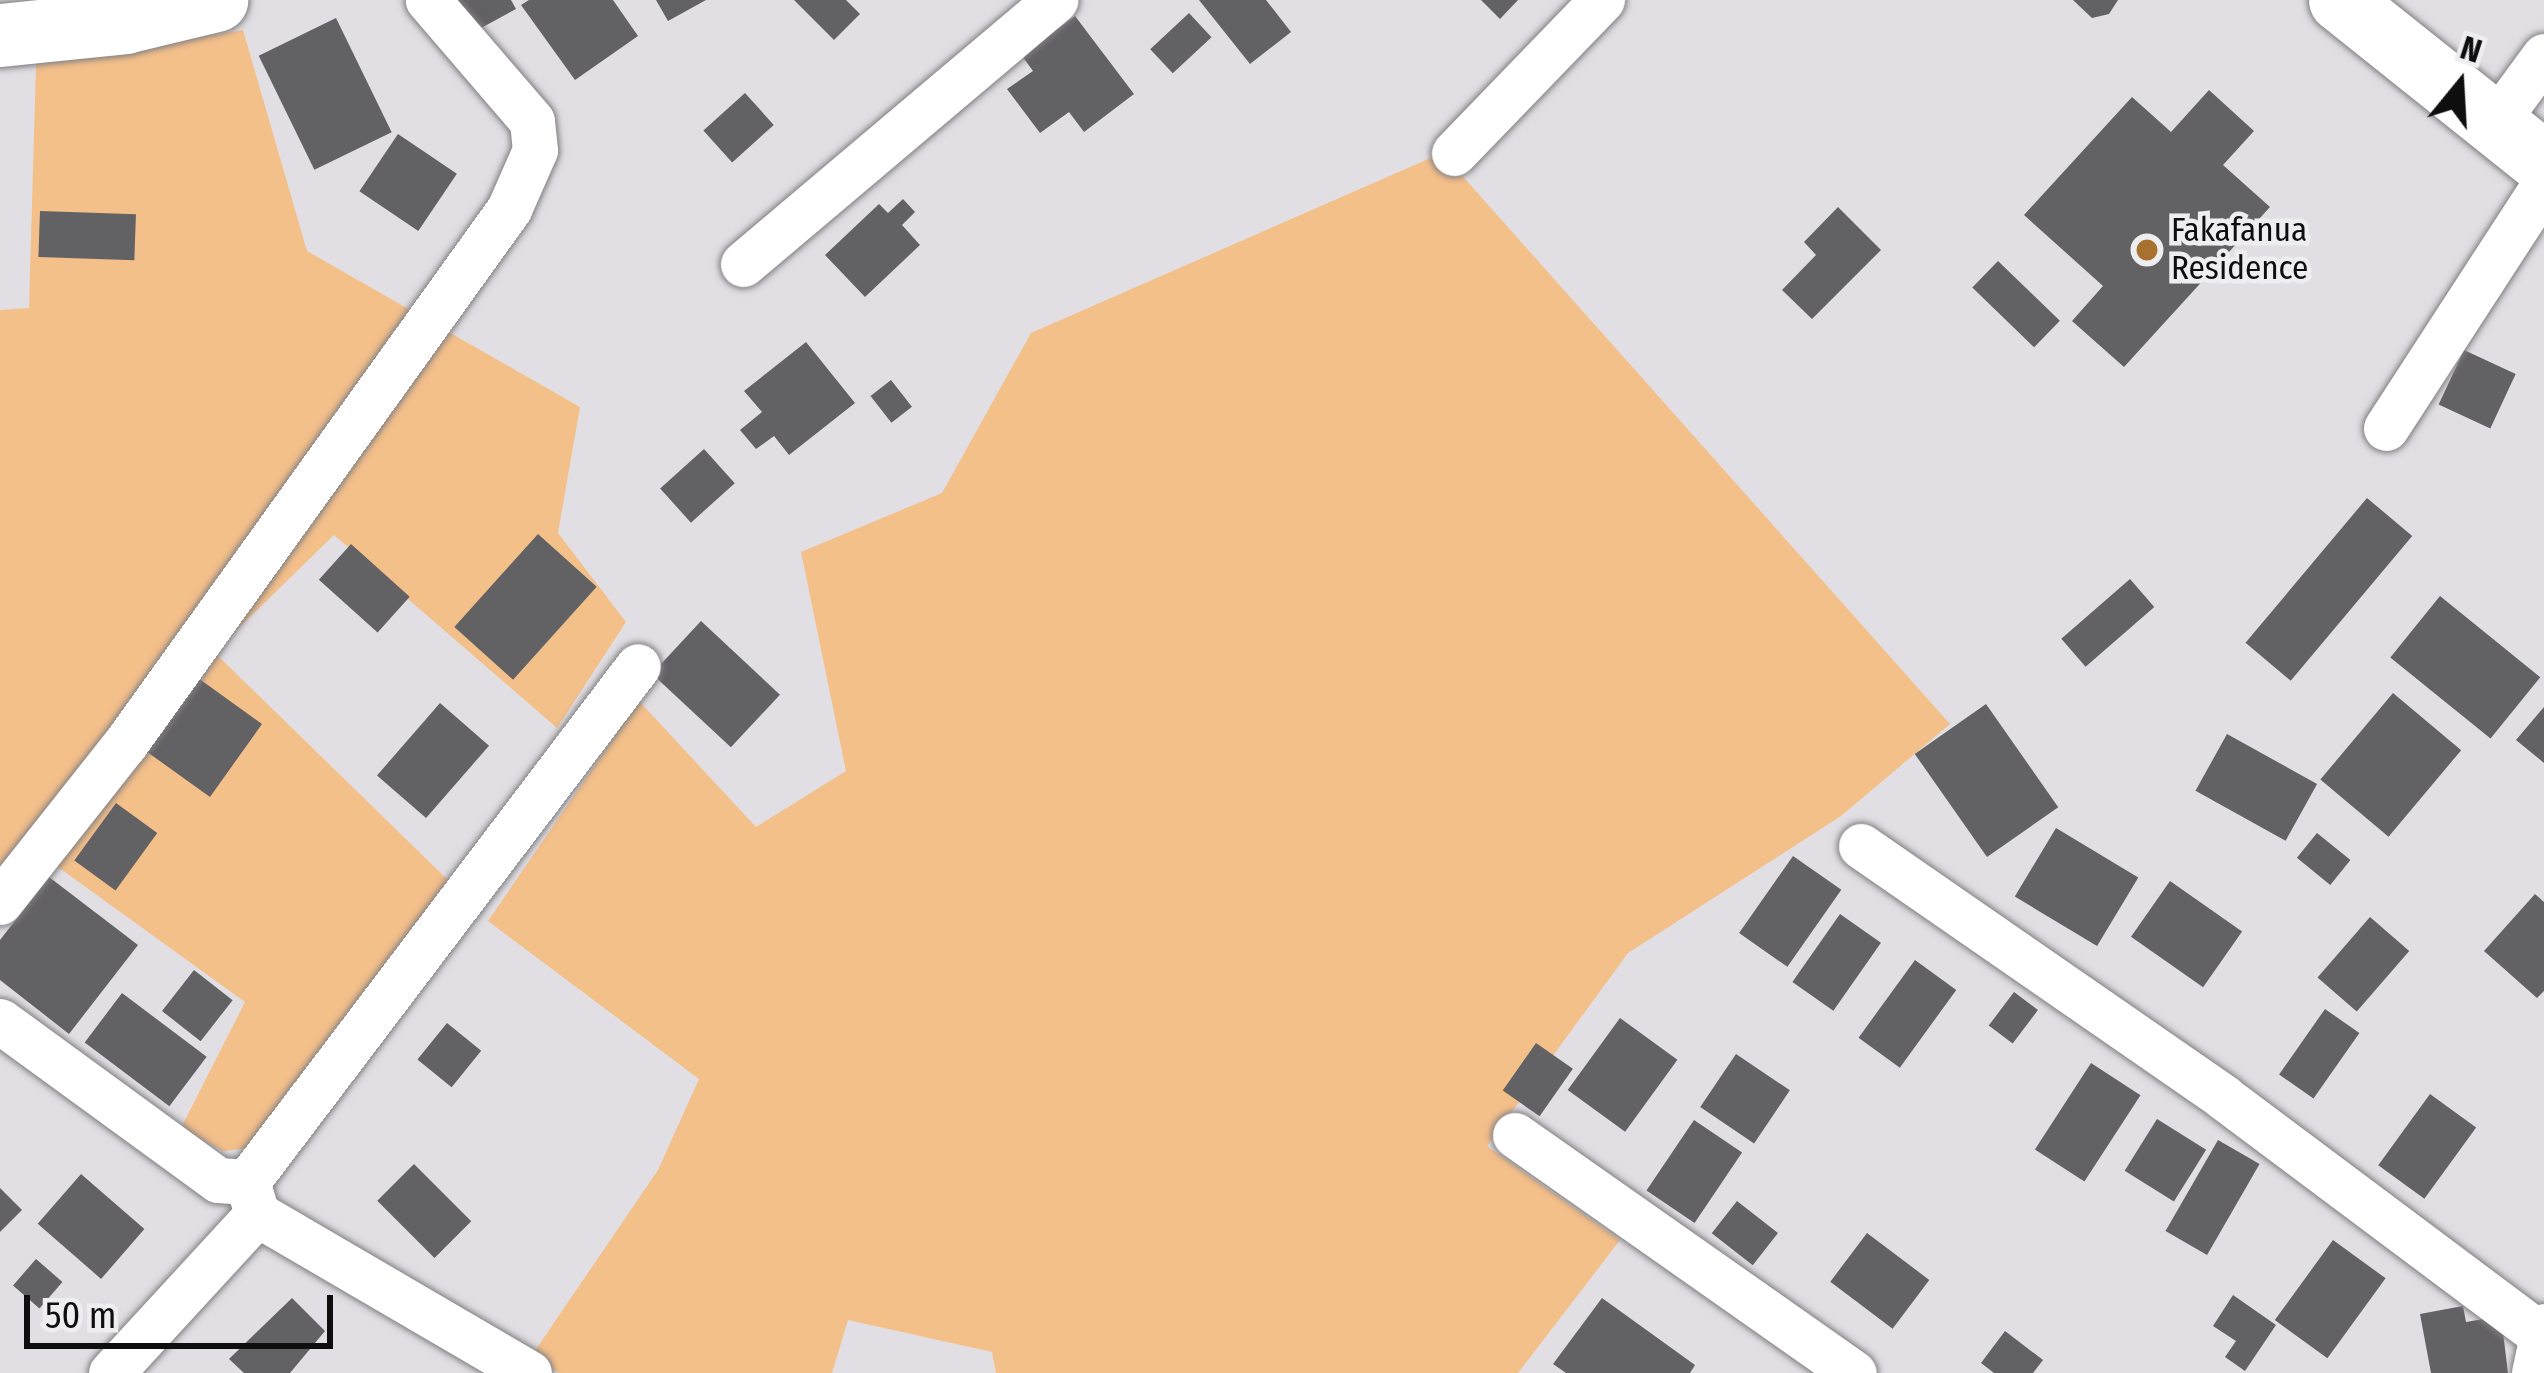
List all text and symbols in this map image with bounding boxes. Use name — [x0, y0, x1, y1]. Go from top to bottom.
north arrow — [2400, 24, 2520, 144]
text: N — [2456, 28, 2487, 72]
place label: Fakafanua Residence — [2171, 211, 2308, 289]
marker: Fakafanua Residence — [2134, 237, 2160, 263]
scale bar — [30, 1271, 339, 1345]
text: 50 m — [45, 1294, 116, 1338]

